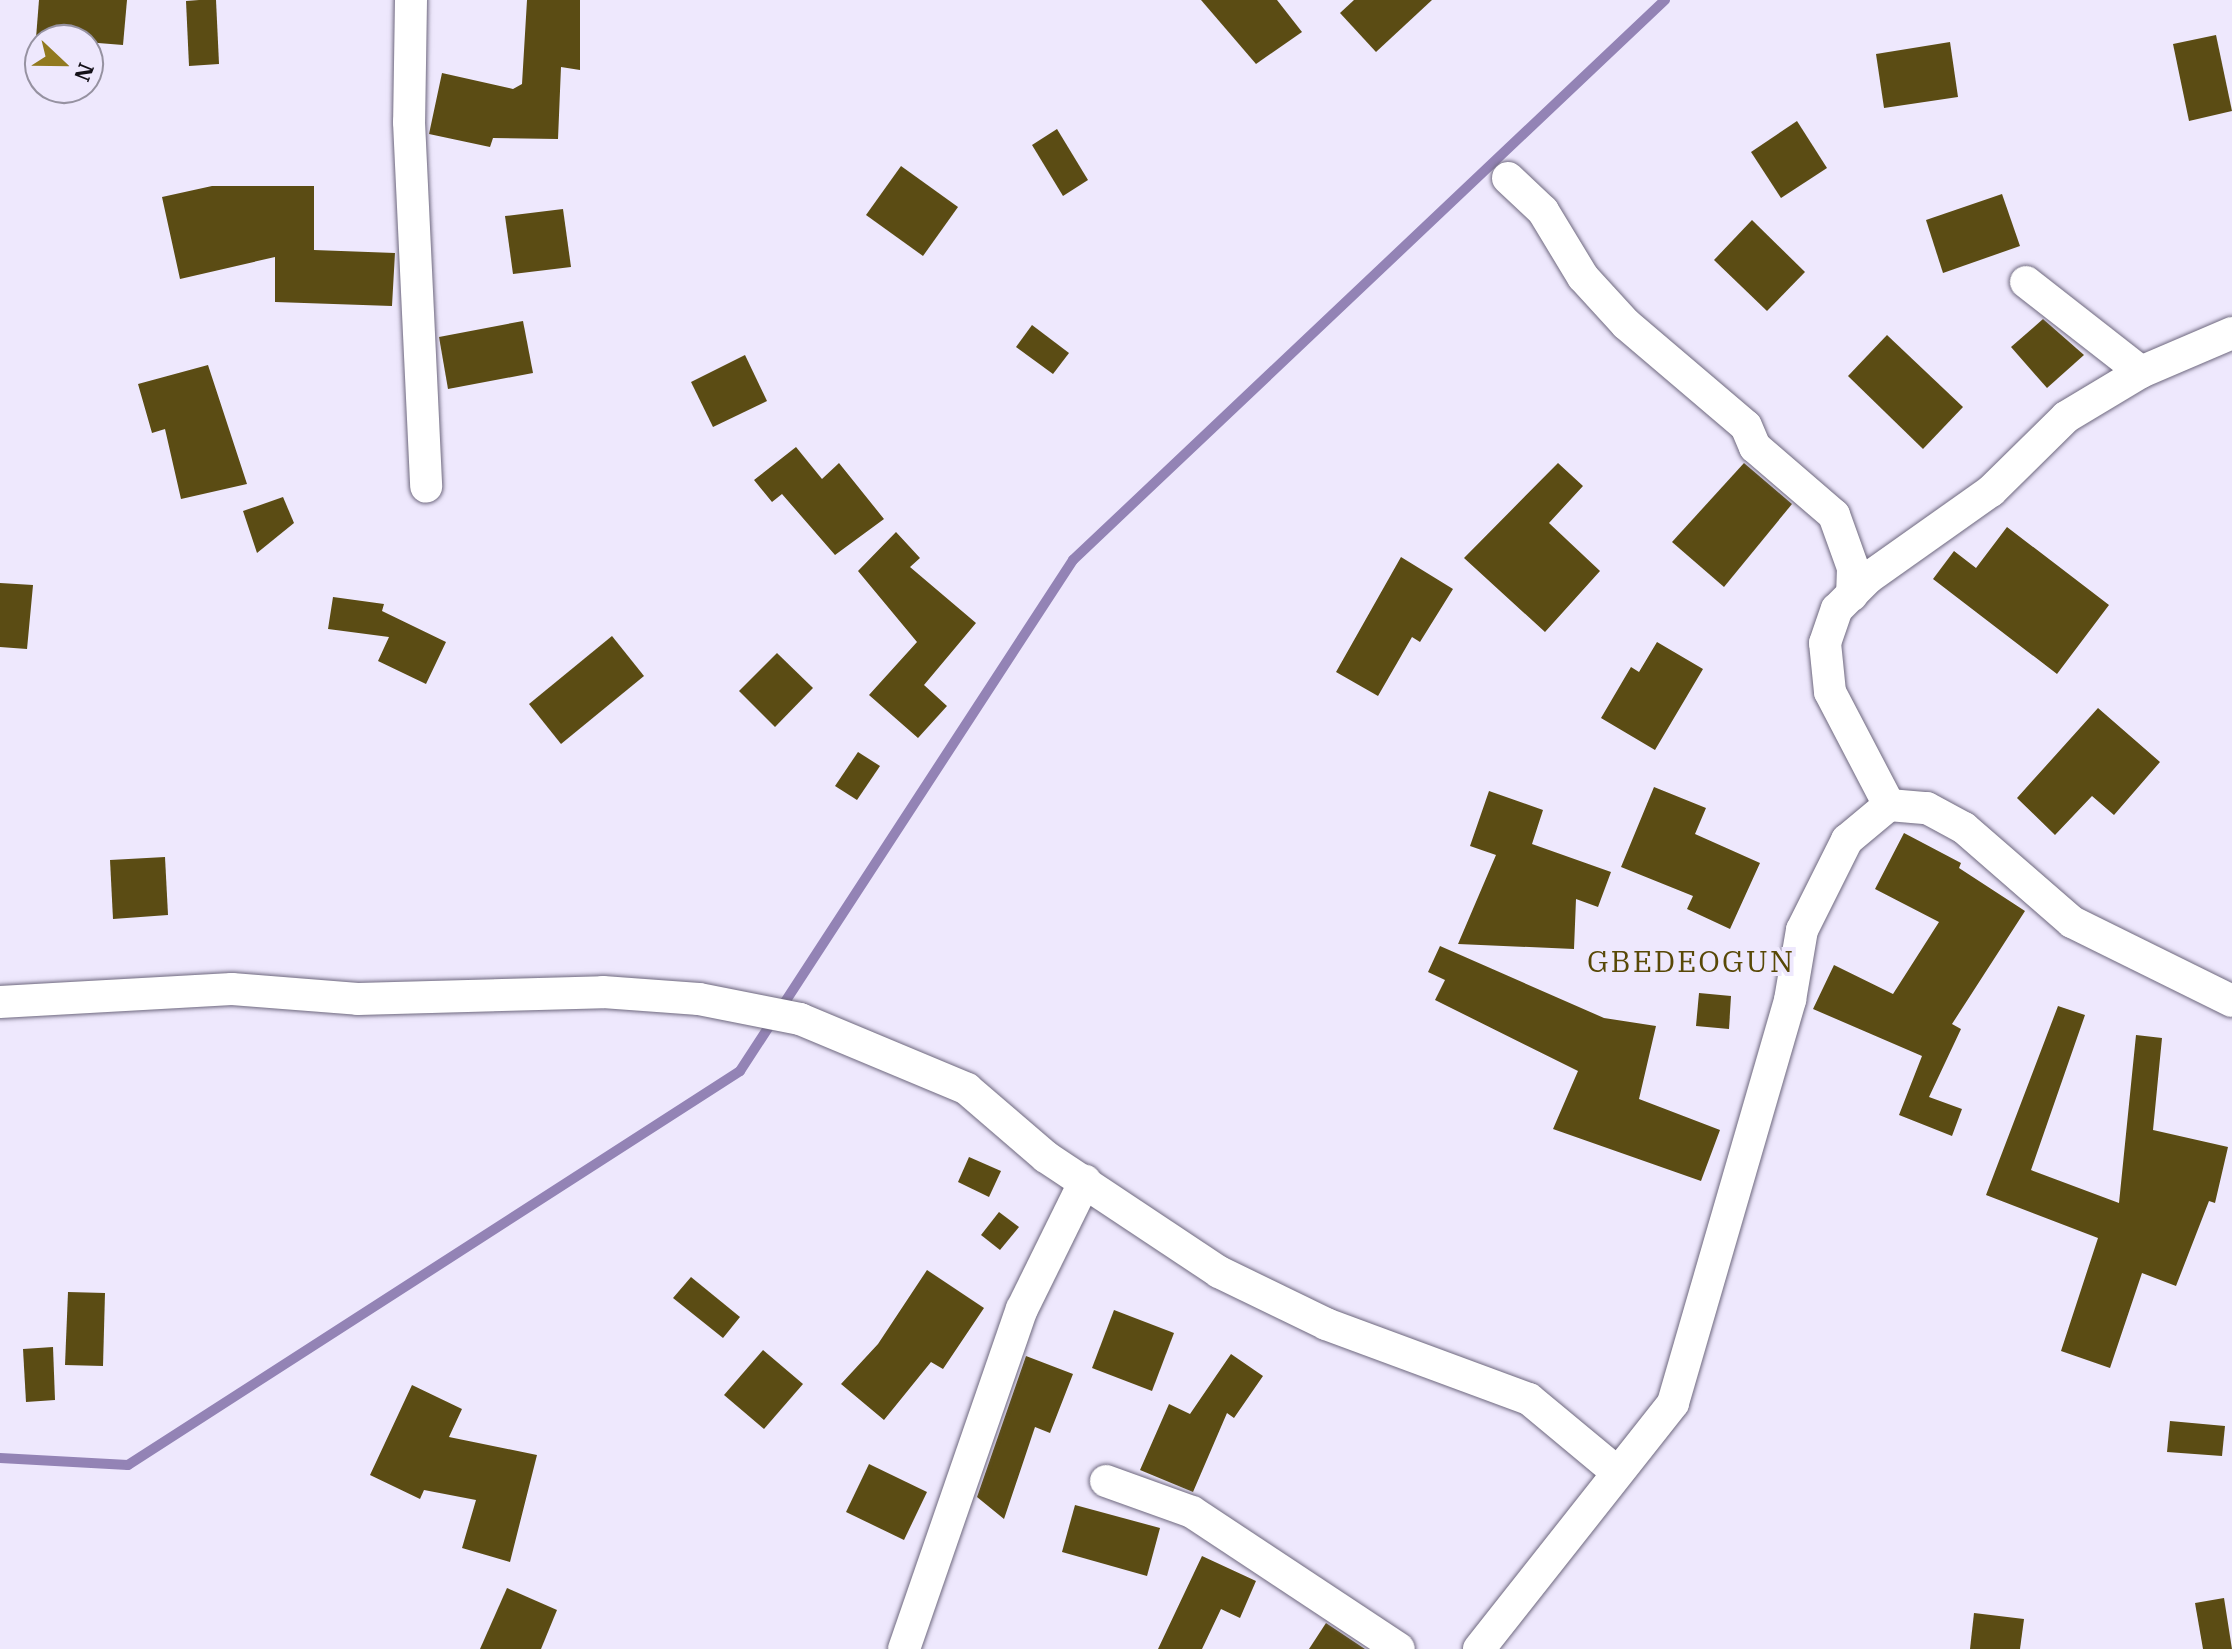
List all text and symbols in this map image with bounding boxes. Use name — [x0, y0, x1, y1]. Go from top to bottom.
north arrow — [24, 24, 104, 104]
text: N — [68, 59, 102, 86]
district label: GBEDEOGUN — [1587, 943, 1795, 979]

